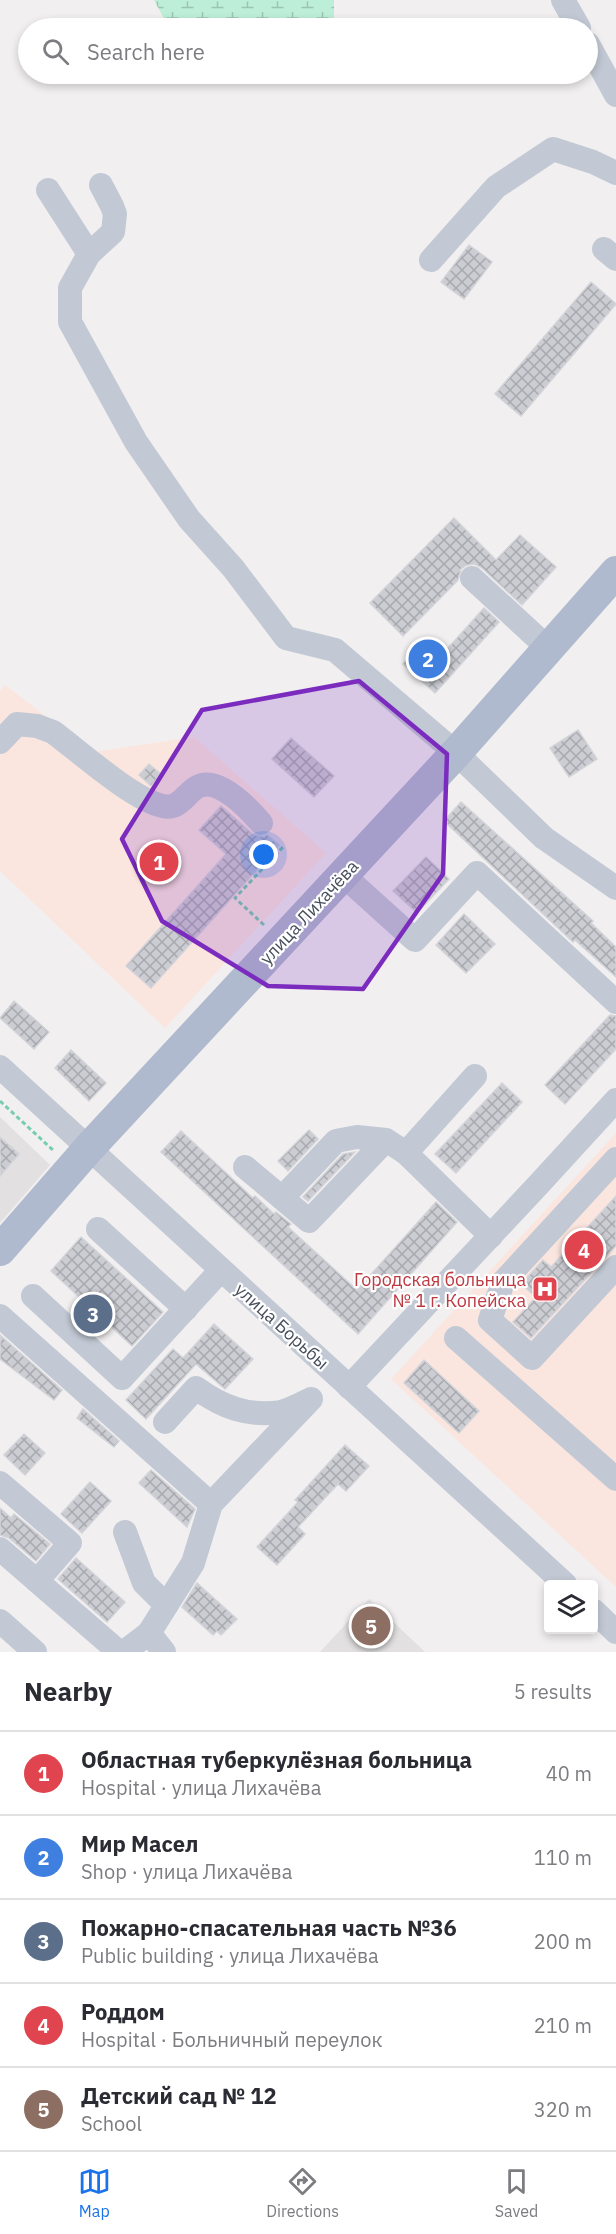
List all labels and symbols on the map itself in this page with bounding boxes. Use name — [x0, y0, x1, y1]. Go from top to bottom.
pin: 2 — [408, 636, 448, 682]
pin: 1 — [140, 840, 178, 884]
your location — [249, 840, 278, 869]
street label: улица Лихачёва — [255, 855, 364, 969]
pin: 4 — [564, 1228, 604, 1272]
place label: Городская больница № 1 г. Копейска — [354, 1268, 526, 1312]
hospital icon: Городская больница № 1 г. Копейска — [530, 1274, 560, 1304]
street label: улица Борьбы — [230, 1278, 334, 1374]
pin: 3 — [74, 1292, 112, 1336]
pin: 5 — [352, 1604, 391, 1648]

